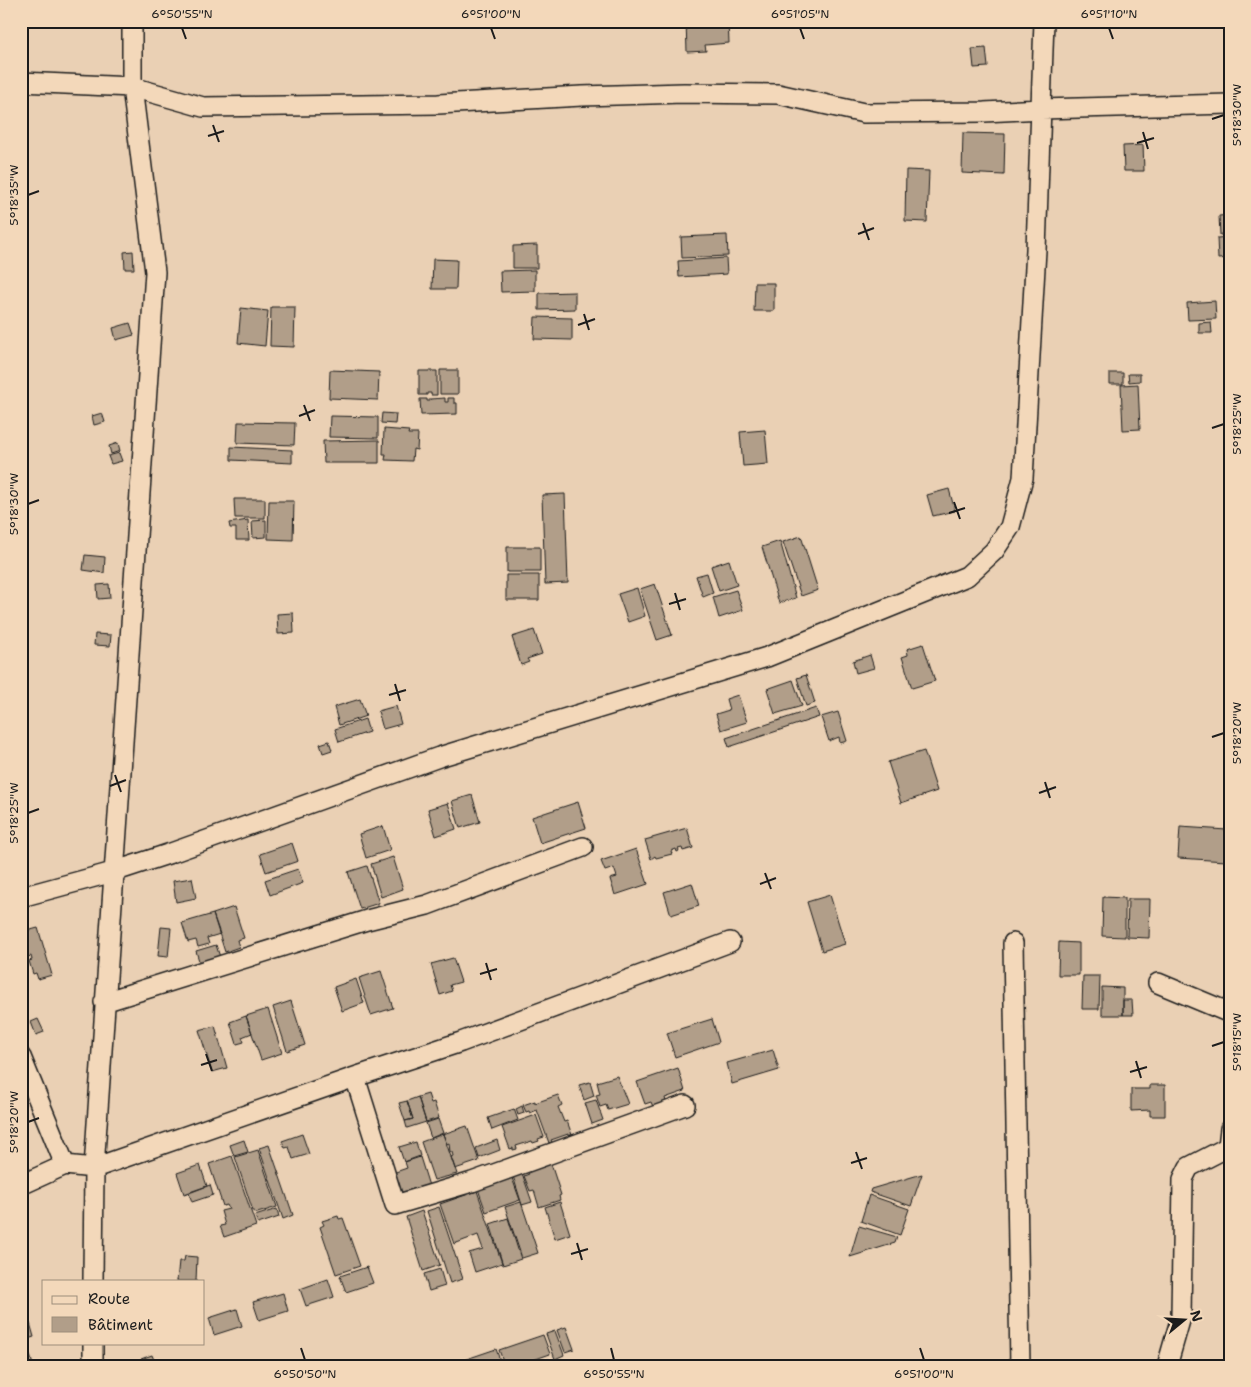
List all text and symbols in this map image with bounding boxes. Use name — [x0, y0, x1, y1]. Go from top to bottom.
text: 6°50'55"N — [151, 6, 213, 22]
text: 6°51'00"N — [461, 6, 521, 22]
text: 6°51'05"N — [771, 6, 829, 22]
text: 6°51'10"N — [1081, 6, 1137, 22]
text: 5°18'30"W — [1229, 84, 1245, 146]
text: 5°18'35"W — [6, 164, 22, 226]
text: 5°18'25"W — [1229, 393, 1245, 455]
text: 5°18'30"W — [6, 473, 22, 535]
text: 5°18'20"W — [1229, 702, 1245, 764]
text: 5°18'25"W — [6, 782, 22, 844]
text: 5°18'15"W — [1229, 1013, 1245, 1071]
text: 5°18'20"W — [6, 1091, 22, 1153]
legend — [42, 1280, 205, 1344]
text: Route — [88, 1289, 130, 1309]
north arrow — [1158, 1294, 1208, 1344]
text: N — [1186, 1308, 1207, 1324]
text: Bâtiment — [88, 1315, 153, 1335]
text: 6°50'50"N — [273, 1366, 337, 1382]
text: 6°50'55"N — [583, 1366, 645, 1382]
text: 6°51'00"N — [894, 1366, 954, 1382]

